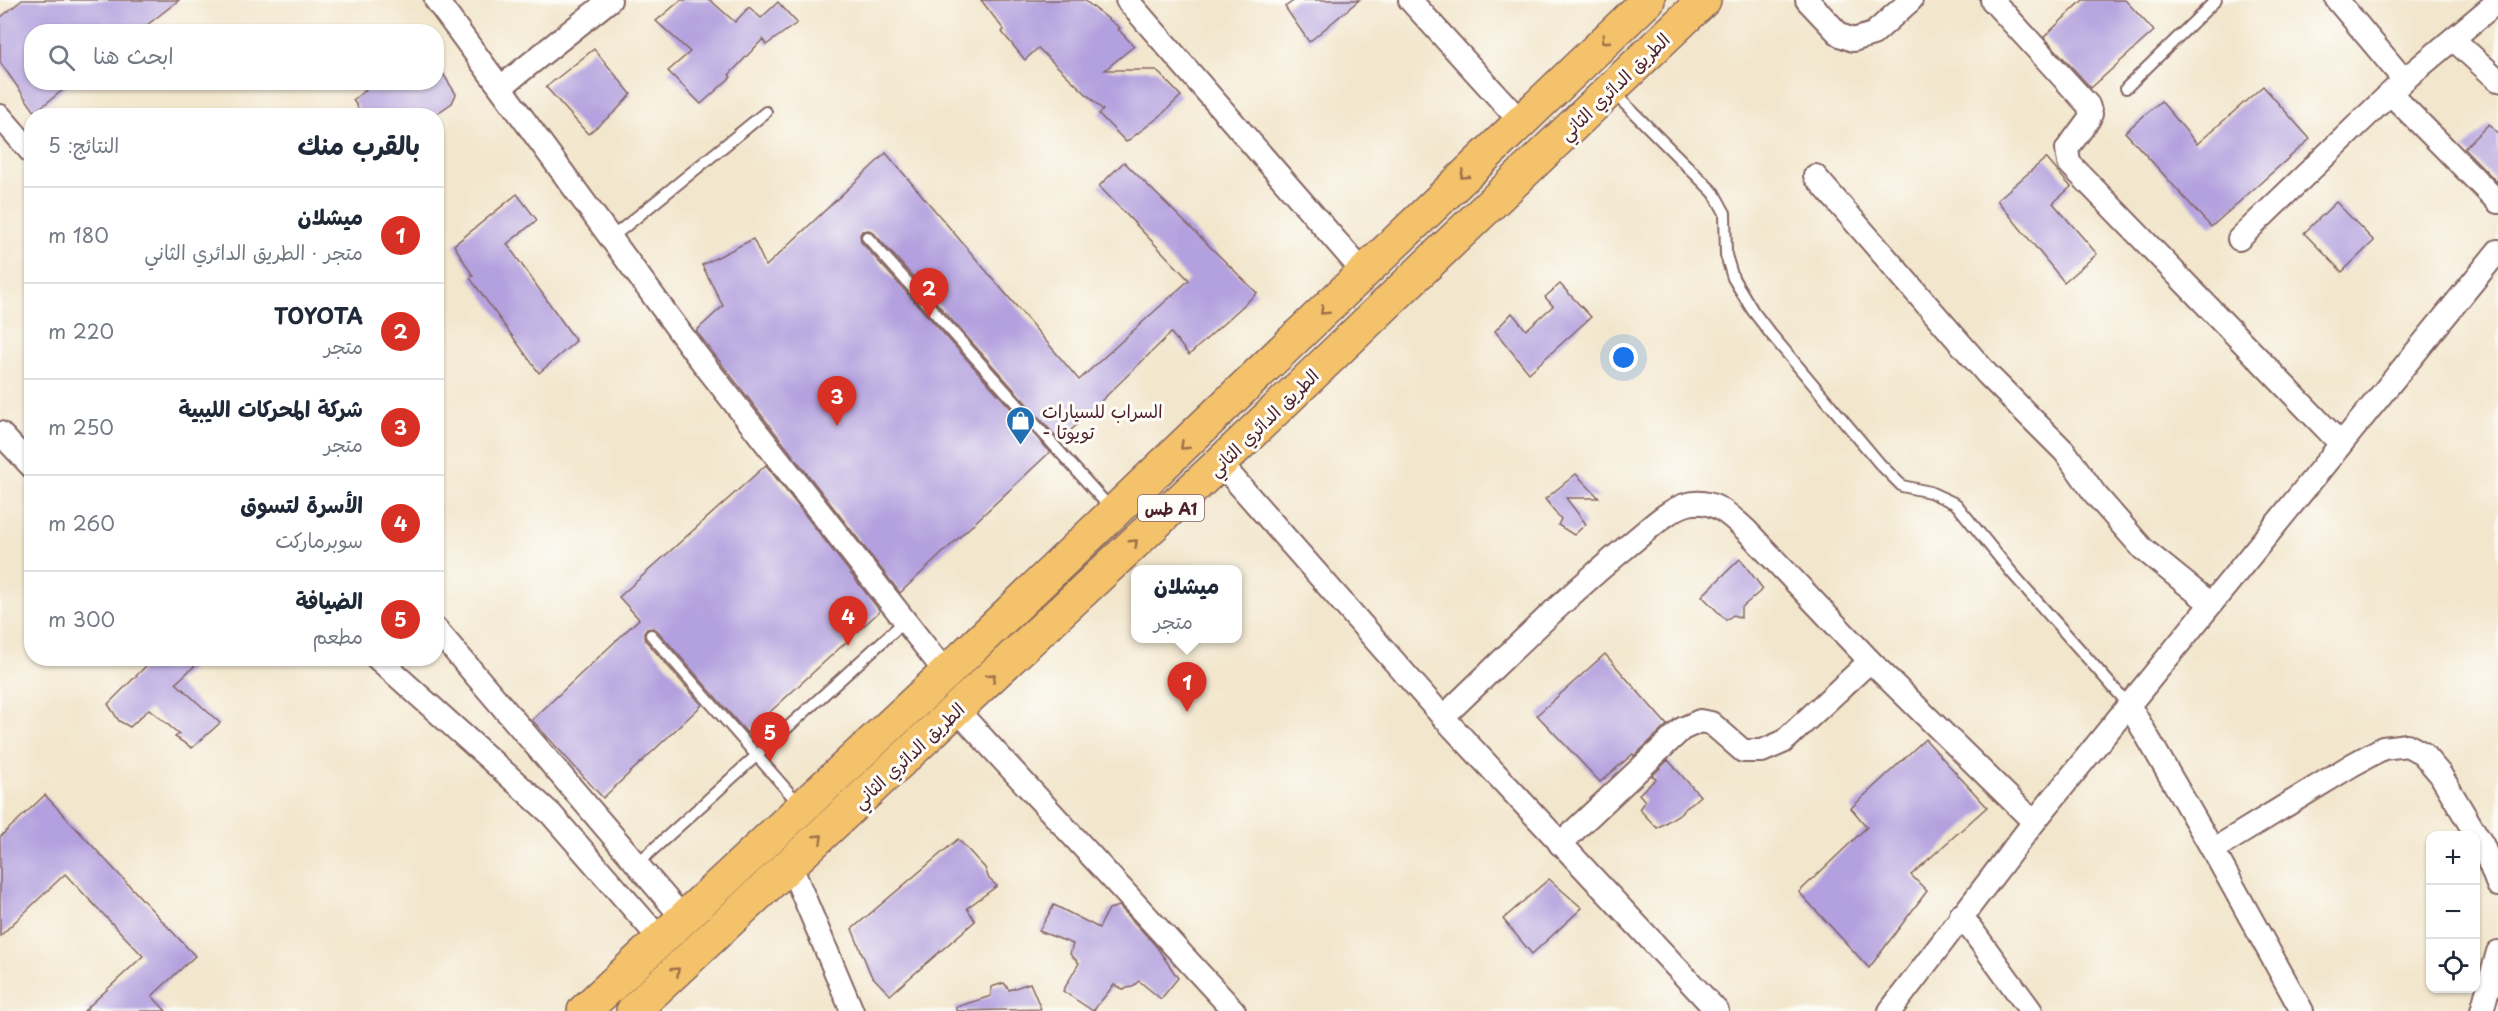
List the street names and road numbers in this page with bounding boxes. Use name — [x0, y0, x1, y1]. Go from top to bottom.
street label: الطريق الدائري الثاني — [1553, 26, 1678, 149]
street label: الطريق الدائري الثاني — [1202, 362, 1327, 485]
road number: طس A1 — [1138, 495, 1204, 521]
street label: الطريق الدائري الثاني — [846, 696, 973, 817]

